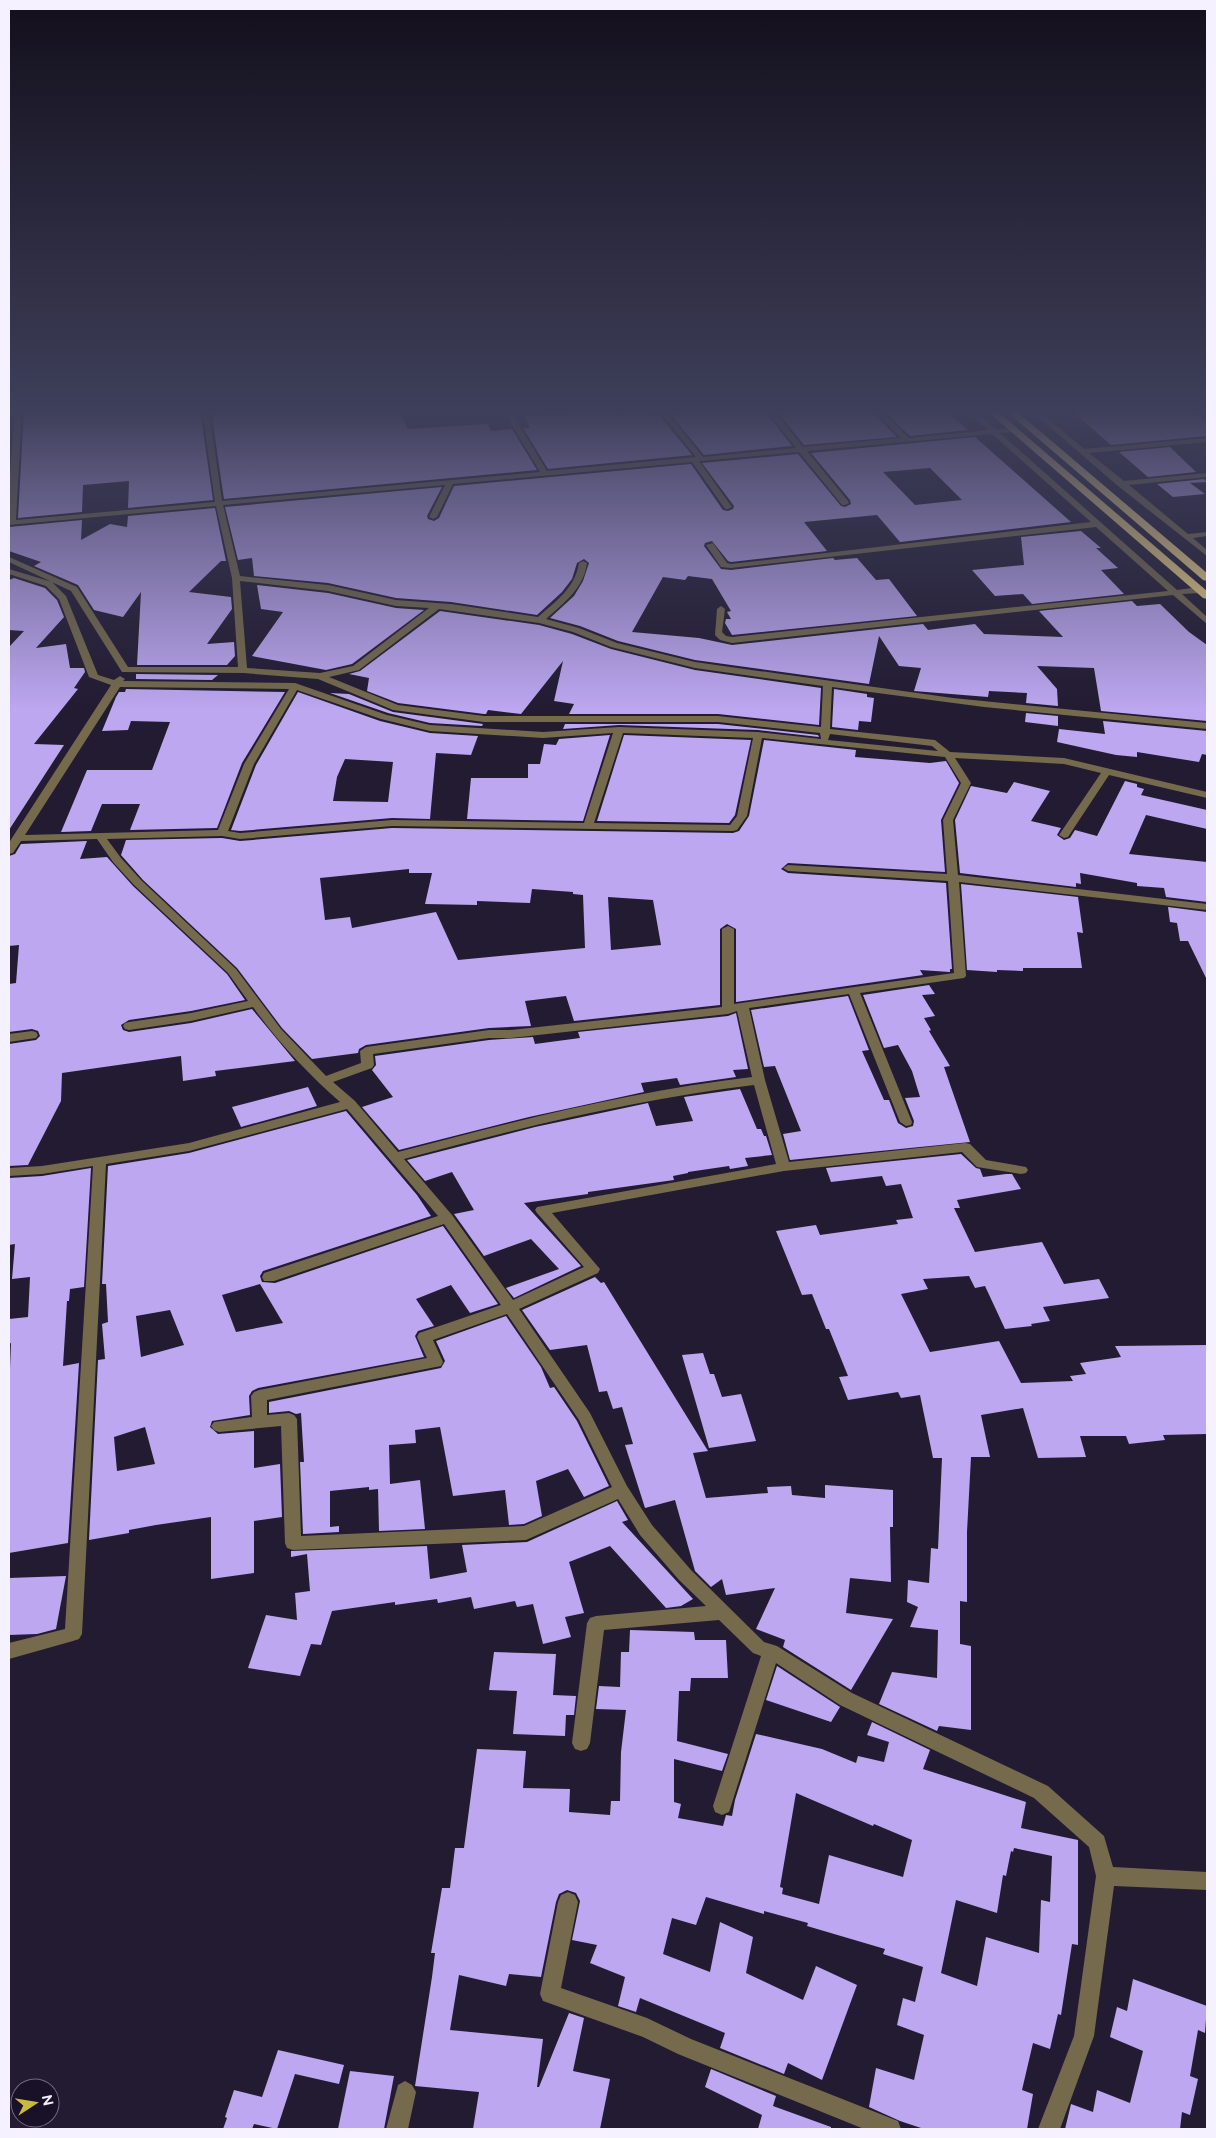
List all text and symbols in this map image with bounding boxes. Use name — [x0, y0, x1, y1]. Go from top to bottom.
north arrow — [10, 2078, 60, 2128]
text: N — [39, 2093, 57, 2107]

